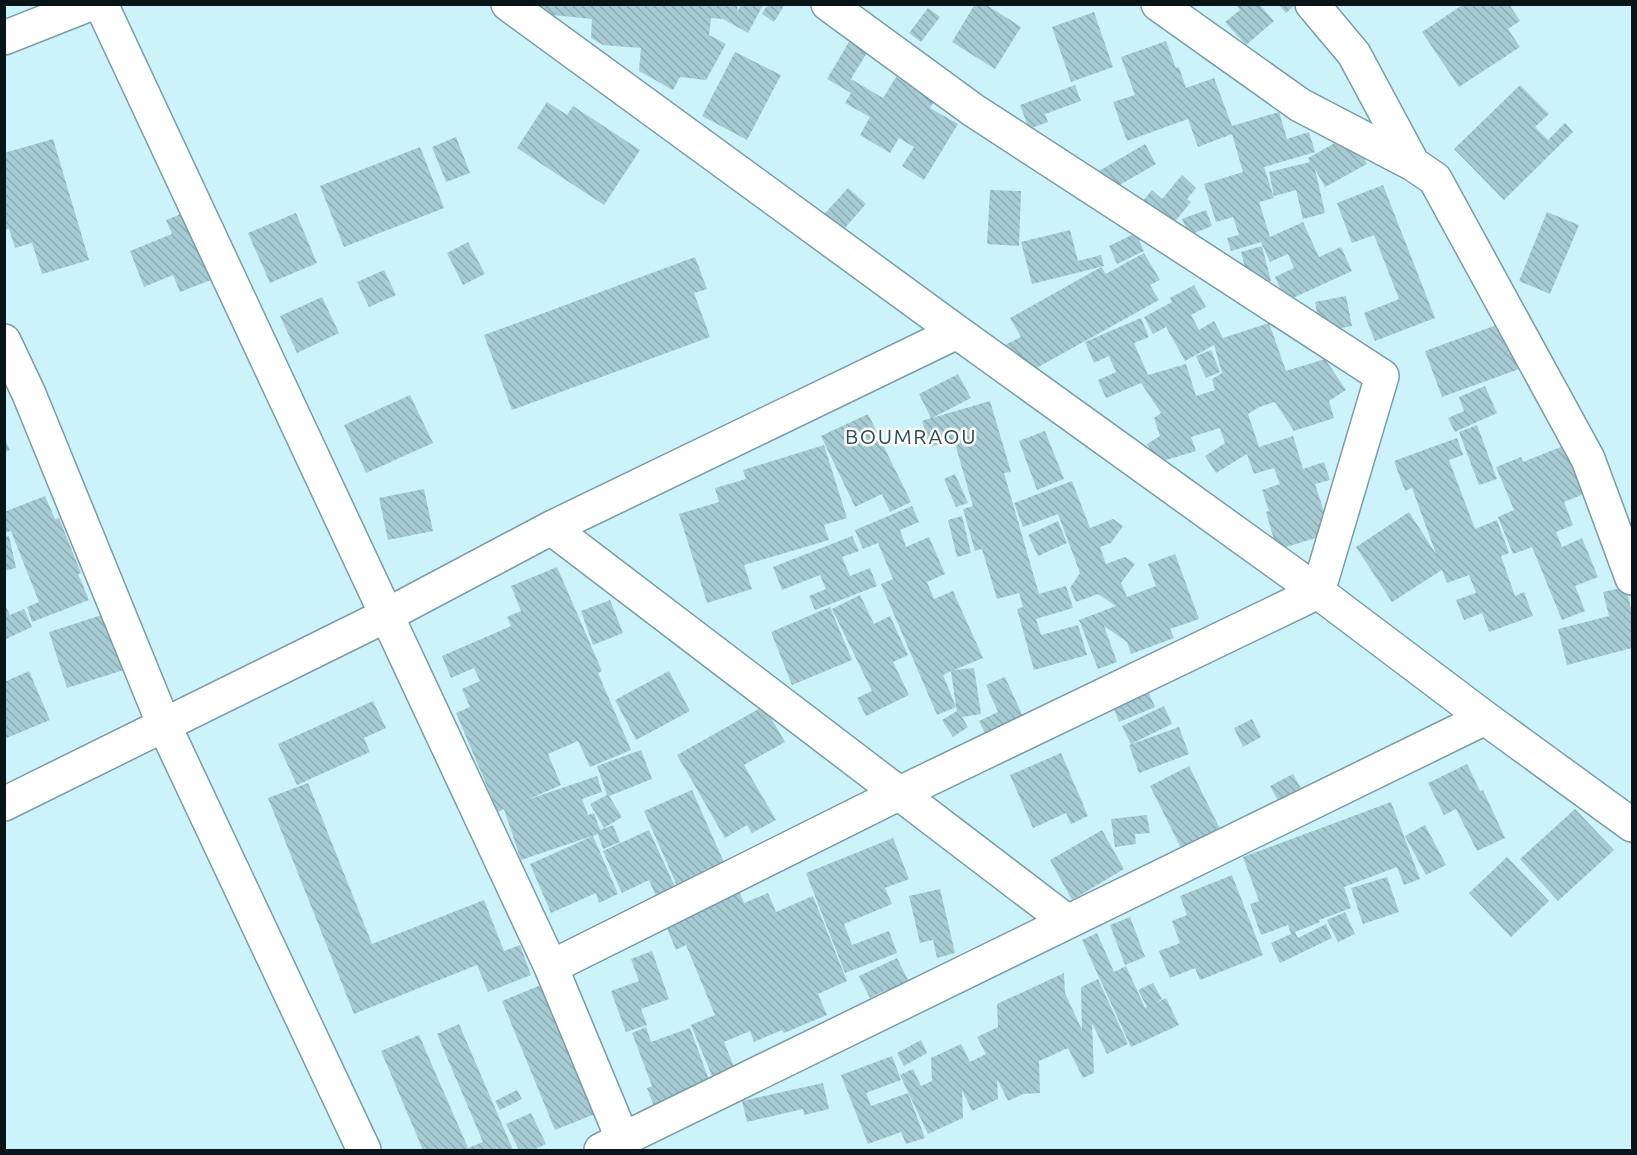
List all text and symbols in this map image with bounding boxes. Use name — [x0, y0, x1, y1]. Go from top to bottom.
district label: BOUMRAOU — [845, 424, 977, 448]

